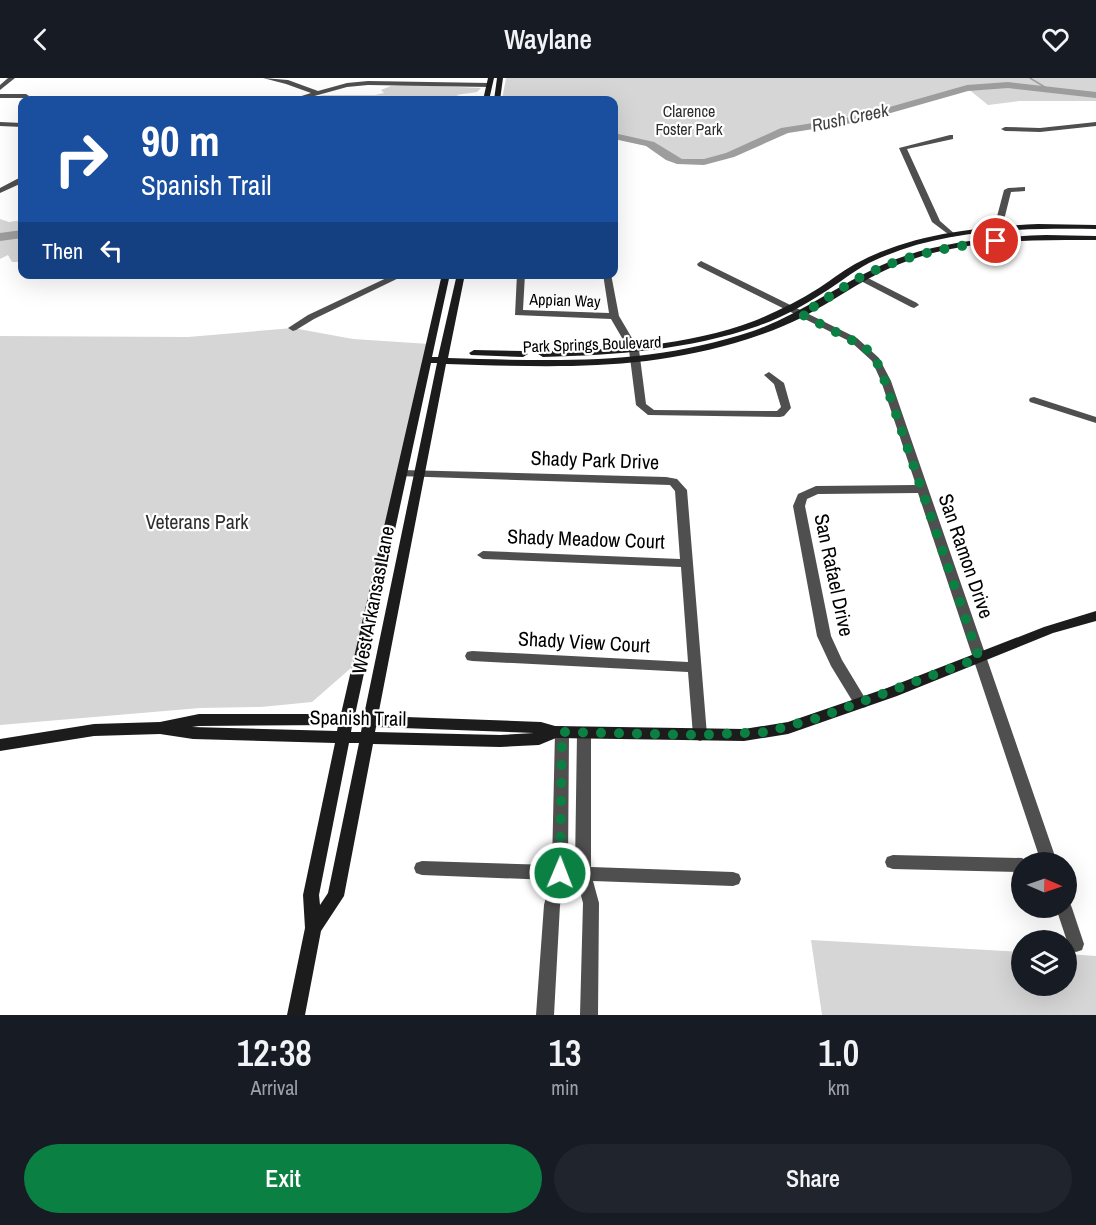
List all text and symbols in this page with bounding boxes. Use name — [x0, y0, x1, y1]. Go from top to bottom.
text: Waylane — [504, 21, 592, 57]
icon: back — [24, 23, 57, 56]
icon: heart — [1039, 23, 1072, 56]
water label: Rush Creek — [809, 97, 891, 138]
park label: Clarence Foster Park — [655, 100, 723, 140]
text: 90 m — [141, 113, 220, 169]
icon: right — [42, 120, 120, 198]
text: Spanish Trail — [141, 167, 272, 203]
pin — [970, 215, 1021, 266]
icon: arrive — [979, 224, 1012, 257]
icon: left — [95, 234, 128, 267]
text: Then — [42, 236, 83, 266]
street label: Appian Way — [528, 288, 601, 312]
street label: Park Springs Boulevard — [522, 331, 662, 357]
street label: Shady Park Drive — [530, 444, 660, 475]
street label: San Ramon Drive — [932, 490, 1000, 622]
park label: Veterans Park — [145, 508, 249, 535]
street label: San Rafael Drive — [808, 511, 861, 639]
street label: Shady Meadow Court — [507, 522, 666, 555]
street label: West Arkansas Lane — [345, 524, 400, 676]
street label: Shady View Court — [517, 625, 651, 658]
street label: Spanish Trail — [309, 703, 407, 732]
position arrow — [528, 841, 592, 905]
north arrow — [1011, 852, 1077, 918]
map controls — [1011, 852, 1077, 996]
button: layers — [1011, 930, 1077, 996]
text: 12:38 — [237, 1029, 312, 1077]
text: 13 — [549, 1029, 581, 1077]
text: 1.0 — [818, 1029, 859, 1077]
text: Arrival — [251, 1074, 298, 1101]
text: min — [551, 1074, 579, 1101]
text: km — [828, 1074, 850, 1101]
button: Exit — [24, 1144, 542, 1213]
button: Share — [554, 1144, 1072, 1213]

